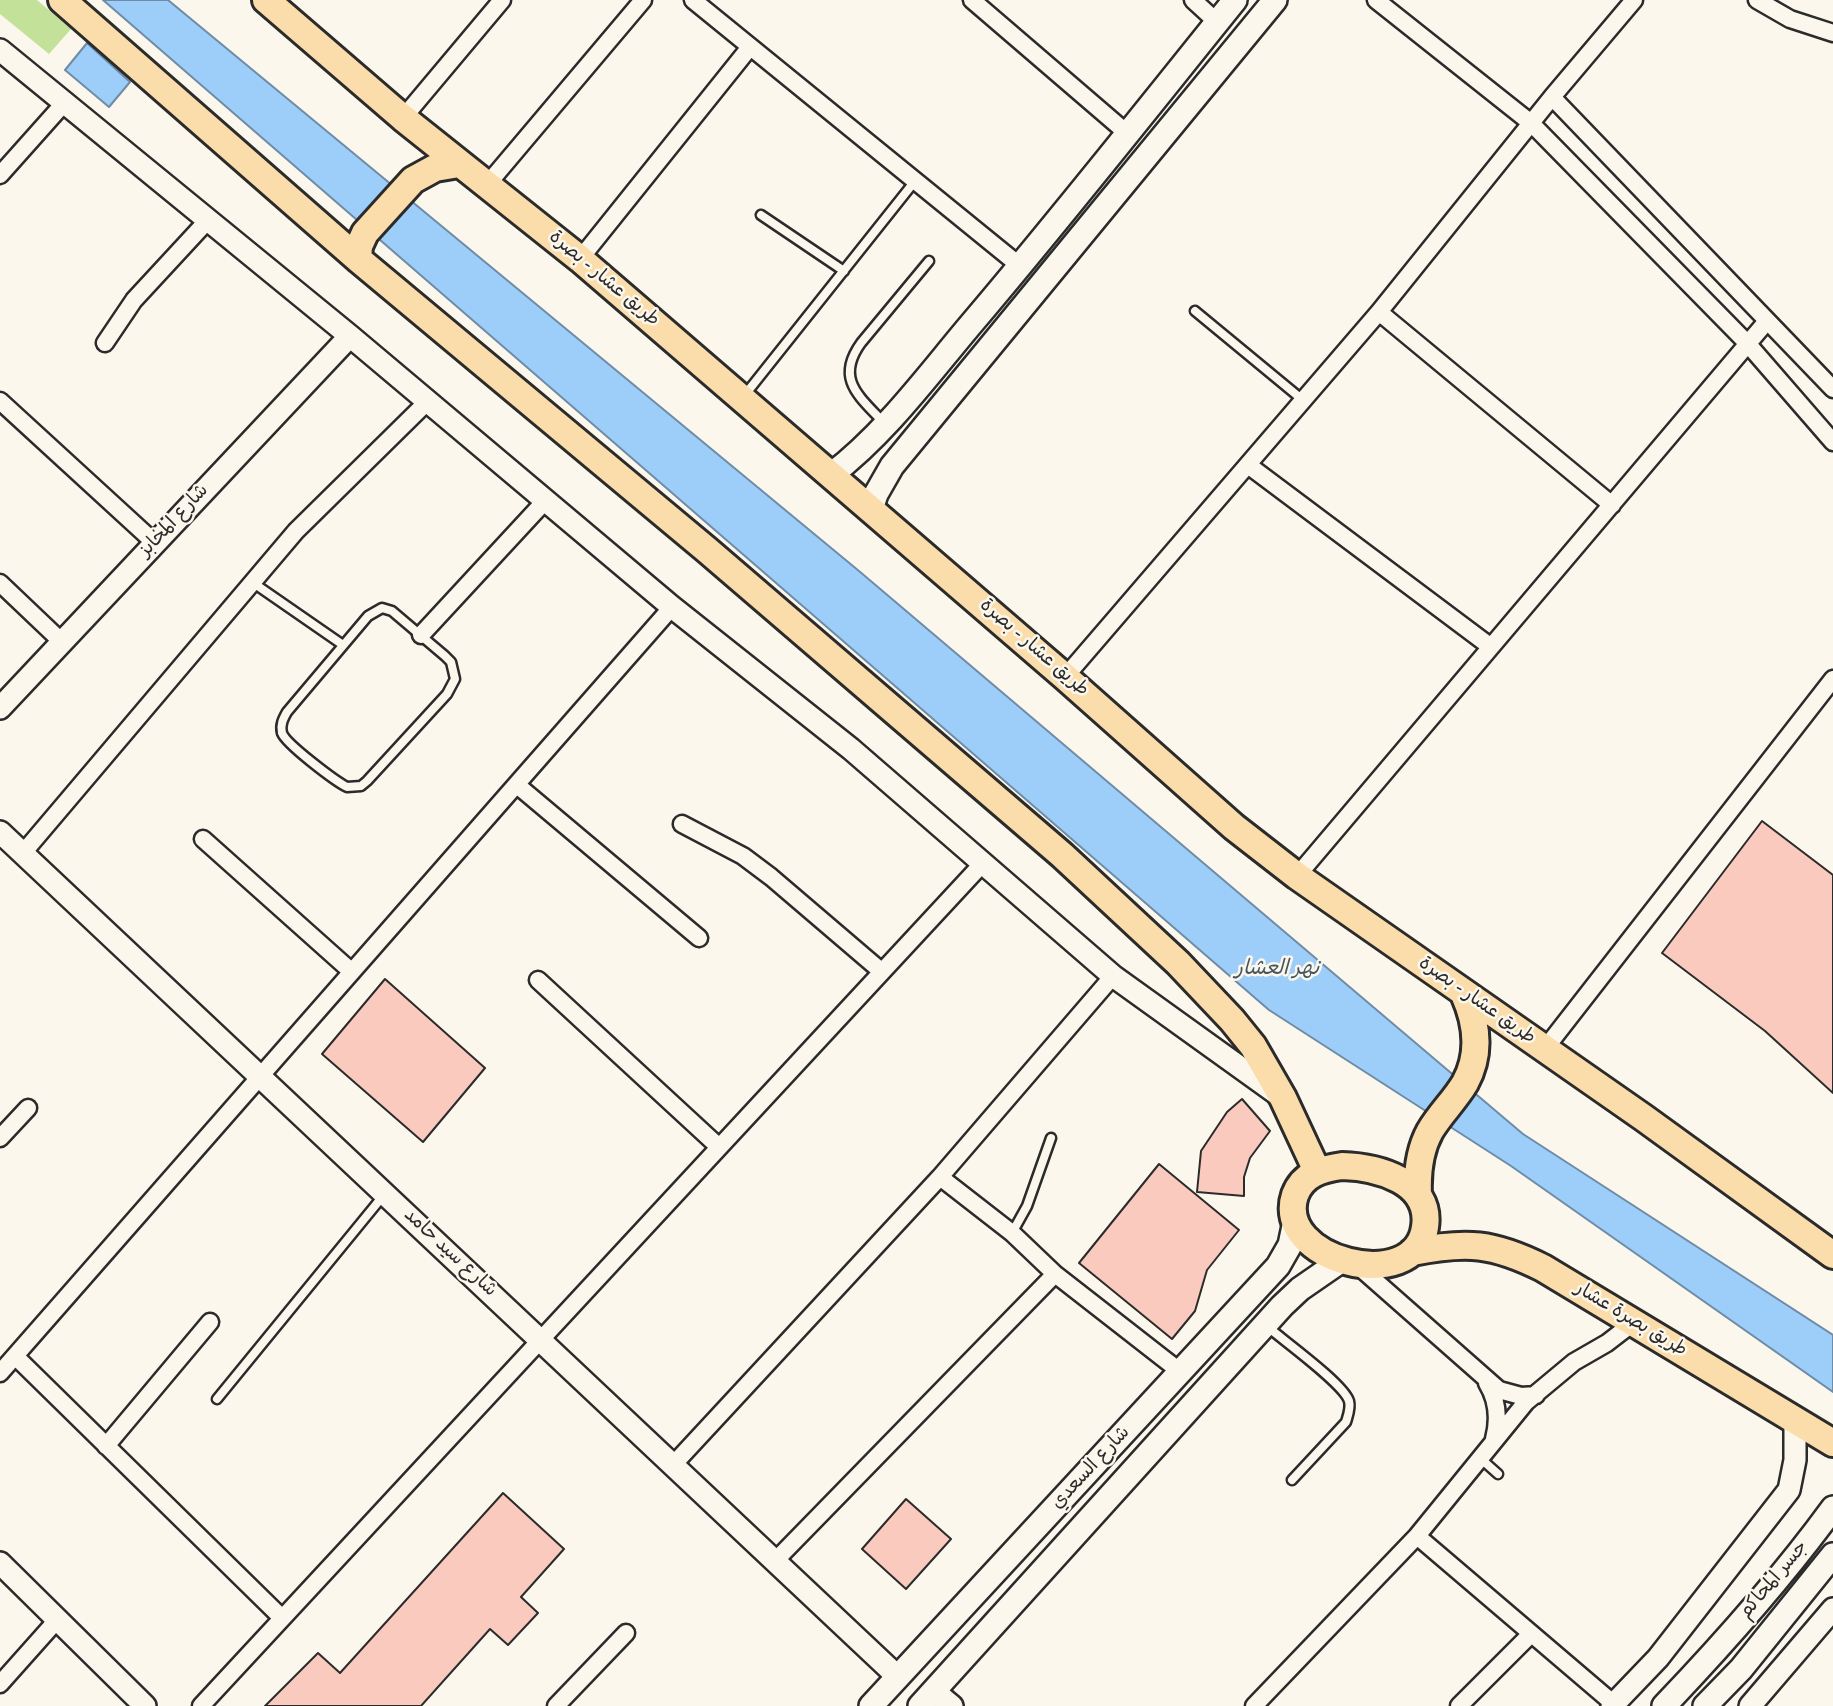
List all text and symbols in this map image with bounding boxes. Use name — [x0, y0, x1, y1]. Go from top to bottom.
street label: طريق عشار - بصرة — [543, 227, 663, 333]
street label: شارع المخابز — [135, 481, 215, 563]
street label: طريق عشار - بصرة — [974, 595, 1092, 703]
street label: طريق عشار - بصرة — [1413, 953, 1539, 1051]
water label: نهر العشار — [1235, 958, 1319, 984]
street label: شارع سيد حامد — [398, 1205, 500, 1303]
street label: طريق بصرة عشار — [1570, 1279, 1690, 1363]
street label: شارع السعدي — [1048, 1423, 1136, 1515]
street label: جسر المحاكم — [1736, 1537, 1814, 1625]

